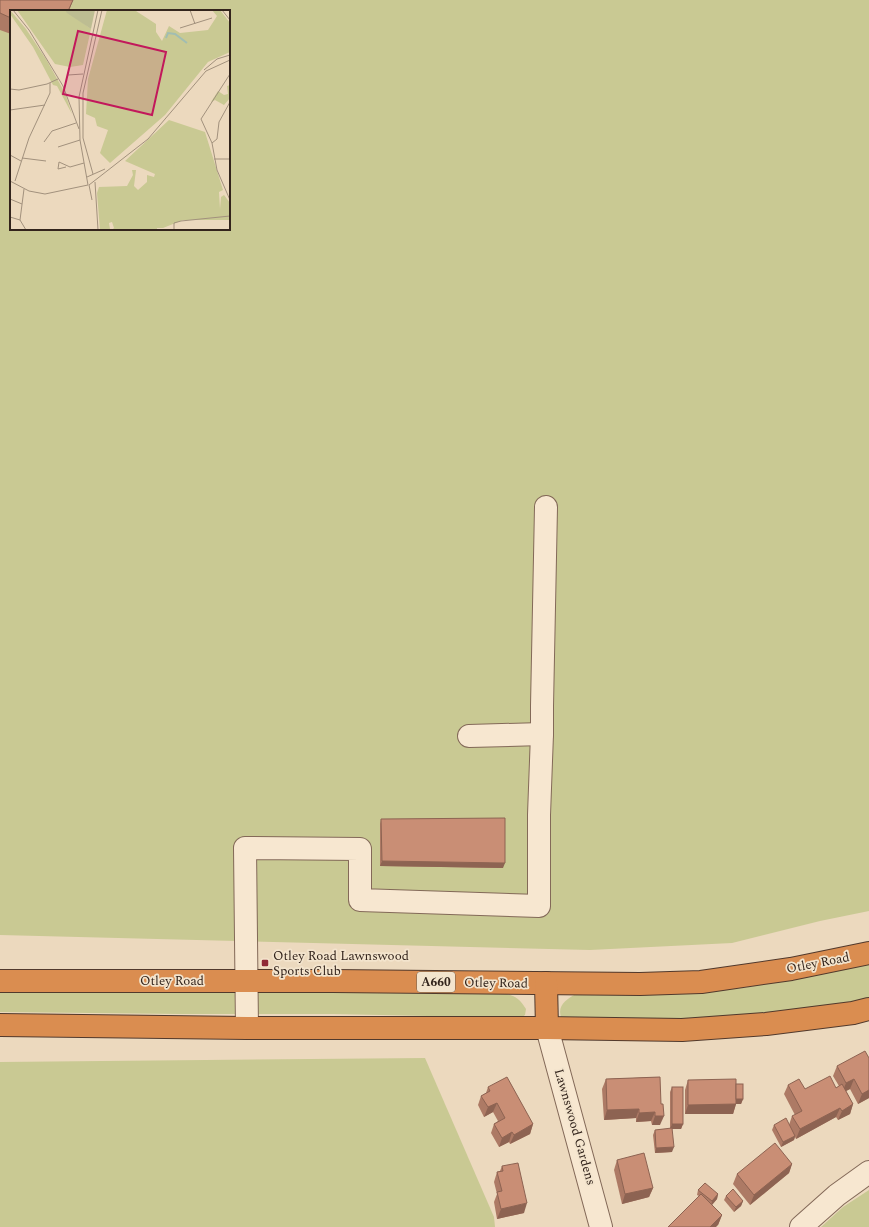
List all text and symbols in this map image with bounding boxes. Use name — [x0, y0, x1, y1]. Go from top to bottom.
inset map — [10, 10, 230, 230]
place label: Otley Road Lawnswood Sports Club — [273, 946, 409, 981]
street label: Otley Road — [785, 947, 851, 979]
marker: Otley Road Lawnswood Sports Club — [260, 958, 270, 968]
street label: Otley Road — [140, 971, 204, 991]
road number: A660 — [417, 972, 455, 992]
street label: Otley Road — [464, 972, 528, 994]
street label: Lawnswood Gardens — [549, 1066, 601, 1188]

